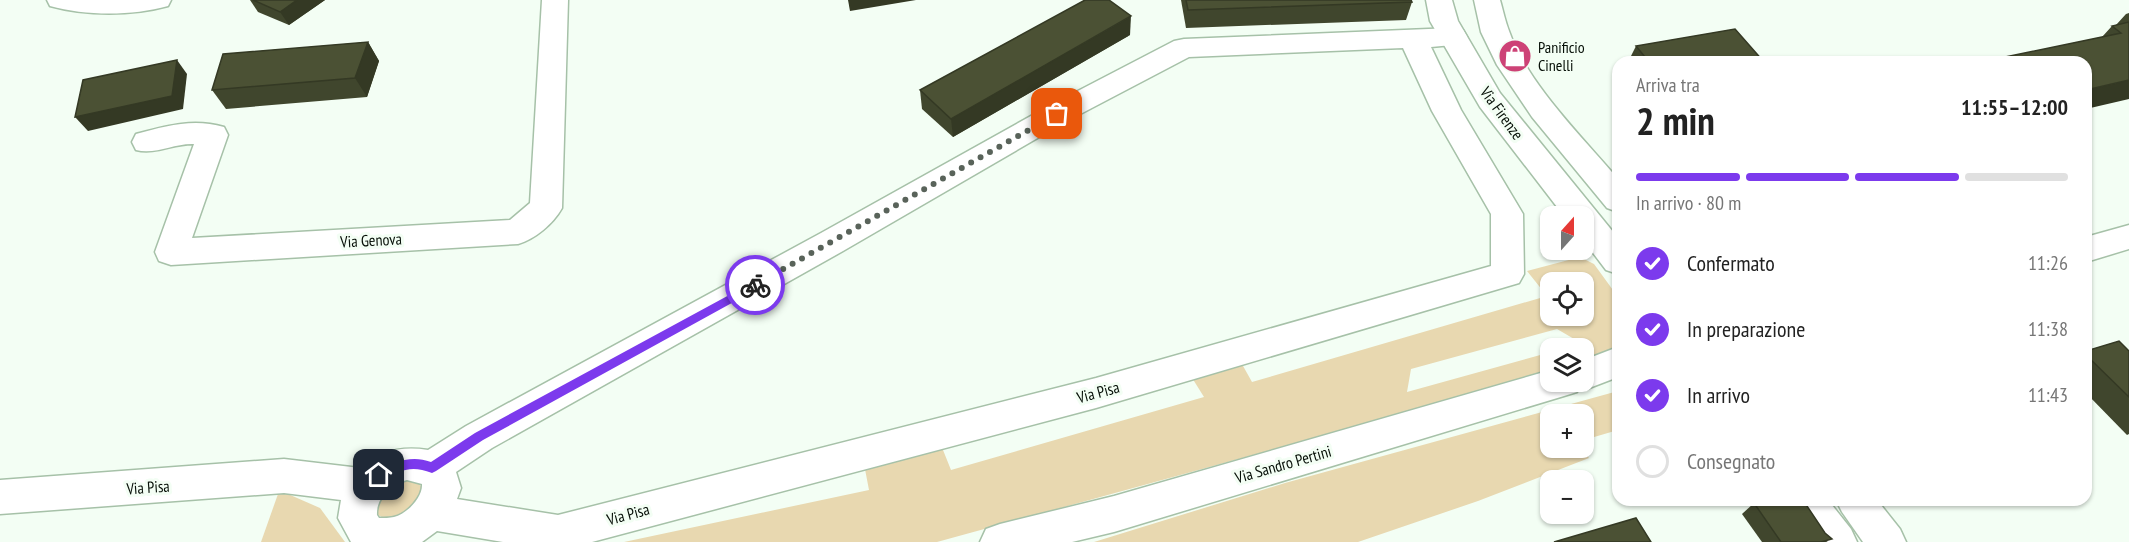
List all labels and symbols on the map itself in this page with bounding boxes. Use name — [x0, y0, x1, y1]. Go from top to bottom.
place label: Panificio Cinelli — [1538, 37, 1585, 75]
shop icon: Panificio Cinelli — [1497, 38, 1533, 74]
street label: Via Firenze — [1475, 82, 1528, 144]
pin — [1031, 88, 1082, 139]
north arrow — [1540, 206, 1594, 260]
street label: Via Genova — [339, 228, 402, 252]
courier — [725, 255, 785, 315]
street label: Via Pisa — [1074, 377, 1121, 408]
street label: Via Sandro Pertini — [1232, 441, 1333, 488]
pin — [353, 449, 404, 500]
street label: Via Pisa — [125, 476, 170, 499]
street label: Via Pisa — [604, 499, 651, 530]

